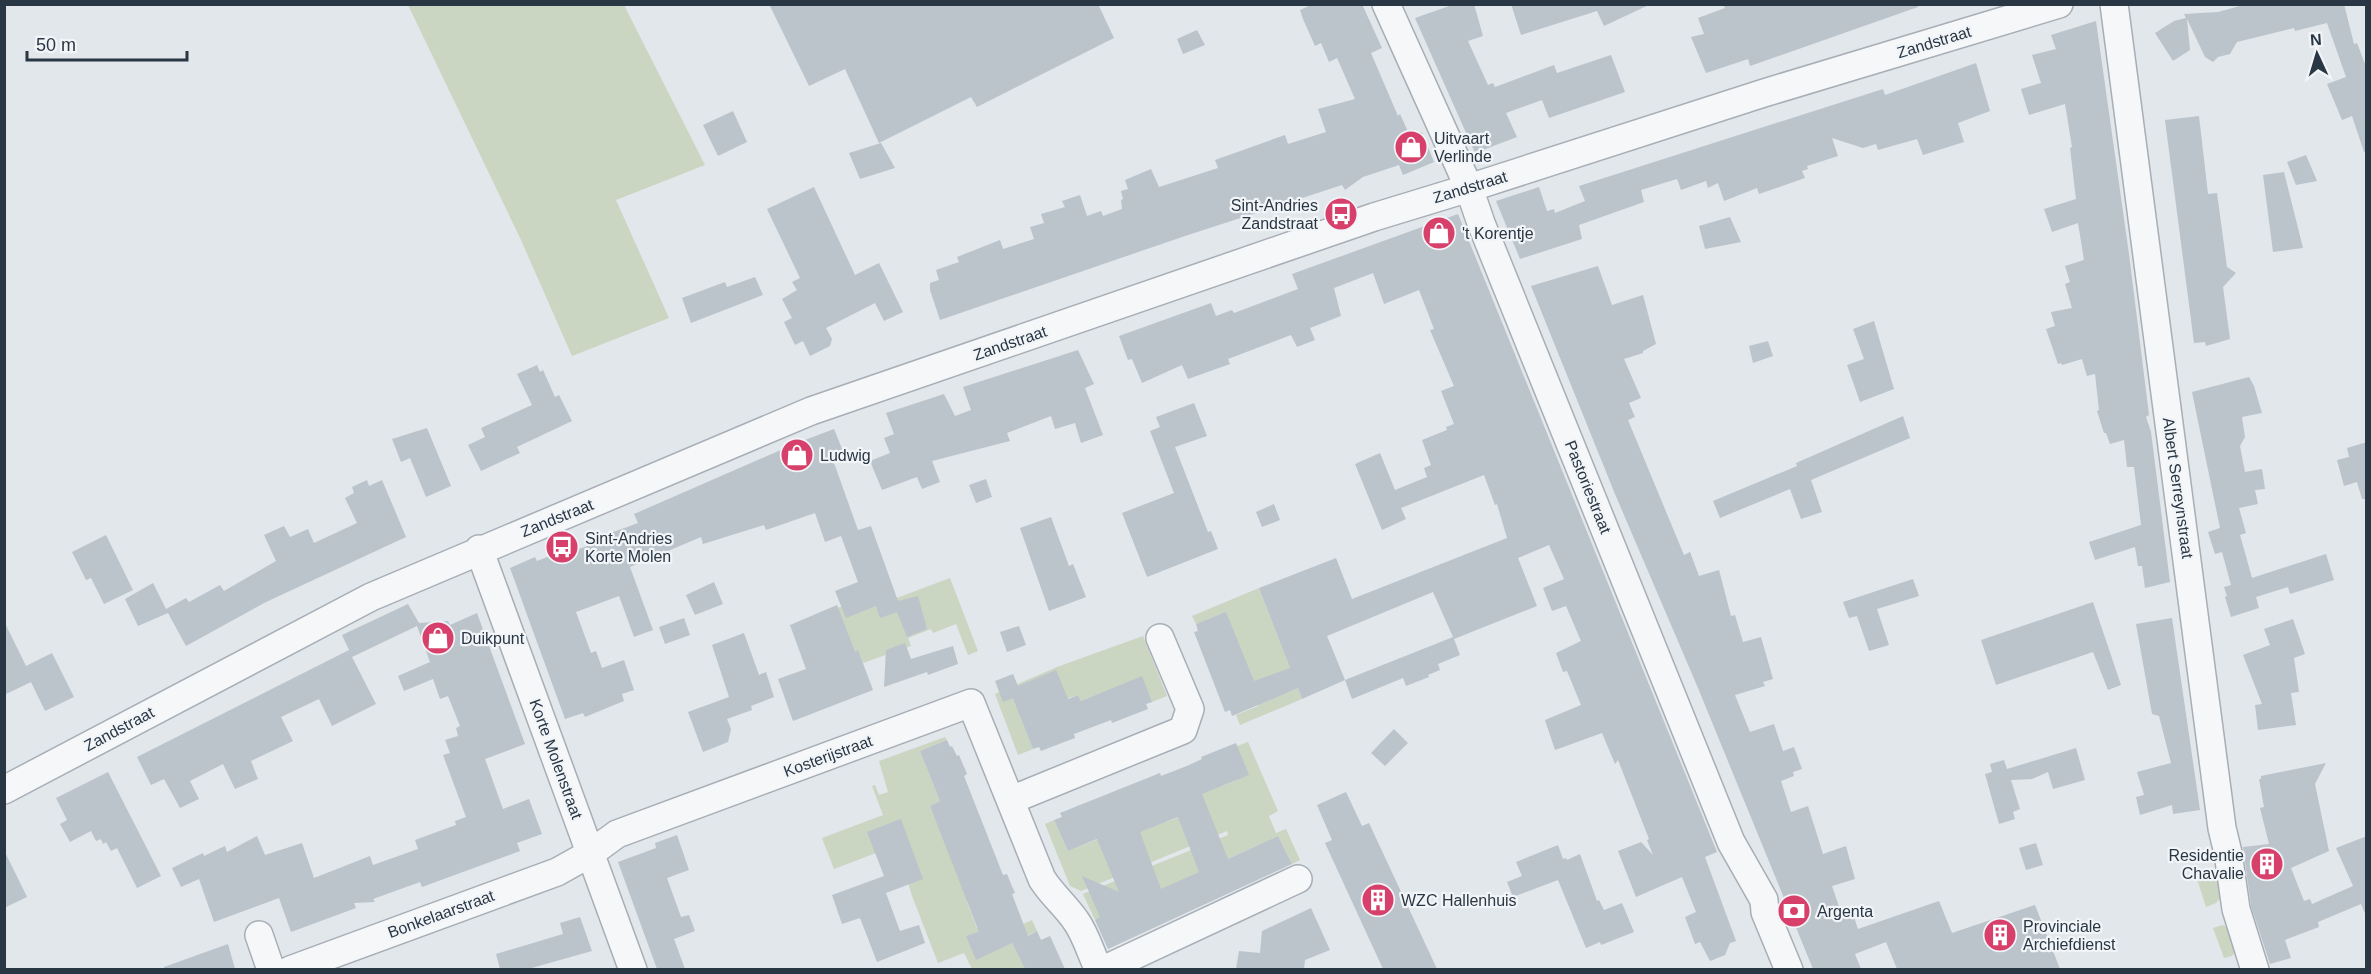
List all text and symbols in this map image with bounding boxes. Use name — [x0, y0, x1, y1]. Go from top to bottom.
street label: Zandstraat — [1895, 23, 1974, 61]
scale bar — [27, 24, 188, 62]
north arrow — [2287, 24, 2347, 84]
text: N — [2310, 31, 2322, 48]
text: 50 m — [36, 35, 76, 55]
shop icon: Uitvaart Verlinde — [1393, 129, 1429, 165]
place label: Uitvaart Verlinde — [1434, 130, 1492, 165]
street label: Zandstraat — [1431, 168, 1510, 206]
bus stop icon: Sint-Andries Zandstraat — [1323, 196, 1359, 232]
place label: Sint-Andries Zandstraat — [1231, 197, 1319, 232]
shop icon: 't Korentje — [1421, 215, 1457, 251]
place label: 't Korentje — [1462, 225, 1534, 242]
street label: Zandstraat — [971, 322, 1049, 363]
street label: Albert Serreynstraat — [2160, 416, 2196, 560]
shop icon: Ludwig — [779, 437, 815, 473]
street label: Pastoriestraat — [1562, 438, 1615, 536]
place label: Ludwig — [820, 447, 871, 464]
street label: Zandstraat — [518, 496, 596, 540]
bus stop icon: Sint-Andries Korte Molen — [544, 529, 580, 565]
place label: Sint-Andries Korte Molen — [585, 530, 672, 565]
shop icon: Duikpunt — [420, 620, 456, 656]
place label: Duikpunt — [461, 630, 525, 647]
street label: Korte Molenstraat — [526, 697, 586, 822]
street label: Zandstraat — [81, 703, 157, 754]
street label: Kosterijstraat — [781, 732, 875, 780]
building icon: Residentie Chavalie — [2249, 846, 2285, 882]
place label: Residentie Chavalie — [2168, 847, 2244, 882]
building icon: WZC Hallenhuis — [1360, 882, 1396, 918]
street label: Bonkelaarstraat — [385, 887, 497, 941]
place label: WZC Hallenhuis — [1401, 892, 1517, 909]
bank icon: Argenta — [1776, 893, 1812, 929]
place label: Argenta — [1817, 903, 1873, 920]
building icon: Provinciale Archiefdienst — [1982, 917, 2018, 953]
place label: Provinciale Archiefdienst — [2023, 918, 2116, 953]

